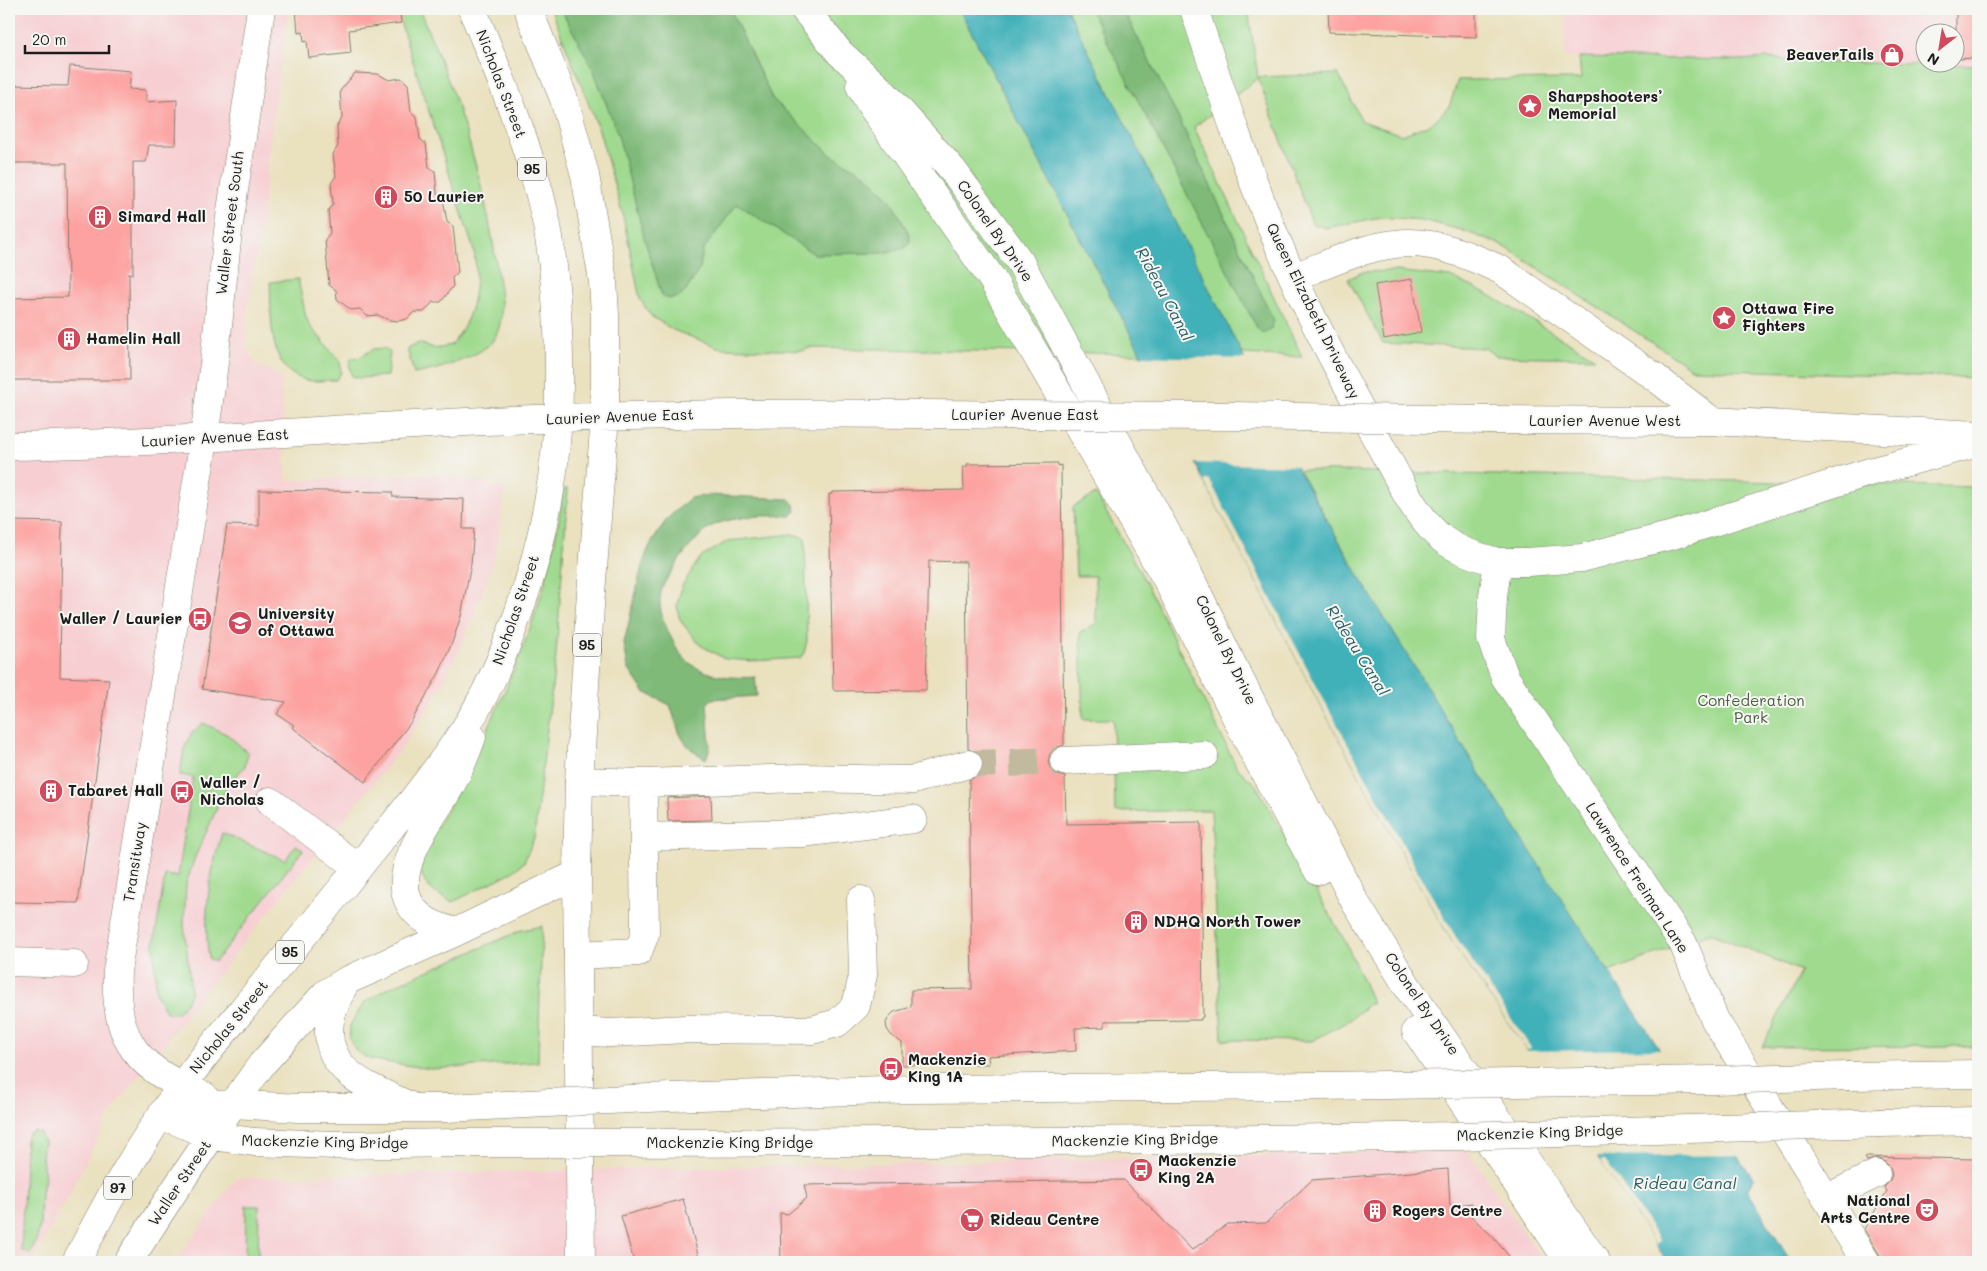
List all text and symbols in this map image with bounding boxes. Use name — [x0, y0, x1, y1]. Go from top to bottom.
scale bar — [25, 22, 109, 54]
north arrow — [1914, 22, 1964, 72]
street label: Nicholas Street — [472, 26, 532, 141]
text: 20 m — [32, 29, 66, 49]
shop icon: BeaverTails — [1879, 42, 1905, 68]
place label: BeaverTails — [1786, 44, 1874, 64]
text: N — [1924, 49, 1943, 70]
place label: Sharpshooters’ Memorial — [1548, 86, 1663, 123]
place icon: Sharpshooters’ Memorial — [1517, 93, 1543, 119]
street label: Waller Street South — [210, 150, 248, 296]
road number: 95 — [518, 157, 546, 180]
street label: Colonel By Drive — [953, 176, 1038, 285]
building icon: 50 Laurier — [373, 184, 399, 210]
place label: 50 Laurier — [404, 186, 484, 206]
building icon: Simard Hall — [87, 204, 113, 230]
place label: Simard Hall — [118, 206, 206, 226]
street label: Queen Elizabeth Driveway — [1263, 219, 1365, 402]
water label: Rideau Canal — [1132, 243, 1199, 344]
place label: Ottawa Fire Fighters — [1742, 298, 1834, 335]
place icon: Ottawa Fire Fighters — [1711, 305, 1737, 331]
building icon: Hamelin Hall — [56, 326, 82, 352]
place label: Hamelin Hall — [86, 328, 181, 348]
street label: Laurier Avenue East — [546, 403, 694, 429]
street label: Laurier Avenue East — [951, 404, 1099, 424]
street label: Laurier Avenue West — [1529, 410, 1681, 430]
street label: Laurier Avenue East — [141, 423, 289, 451]
street label: Nicholas Street — [487, 552, 543, 667]
street label: Colonel By Drive — [1192, 591, 1262, 708]
water label: Rideau Canal — [1322, 600, 1395, 699]
place label: University of Ottawa — [258, 603, 335, 640]
bus stop icon: Waller / Laurier — [187, 606, 213, 632]
place label: Waller / Laurier — [59, 608, 182, 628]
school or university icon: University of Ottawa — [227, 610, 253, 636]
road number: 95 — [573, 634, 601, 656]
park label: Confederation Park — [1697, 690, 1805, 727]
place label: Waller / Nicholas — [200, 772, 264, 809]
building icon: Tabaret Hall — [38, 778, 64, 804]
bus stop icon: Waller / Nicholas — [169, 779, 195, 805]
place label: Tabaret Hall — [68, 780, 163, 800]
street label: Lawrence Freiman Lane — [1582, 798, 1694, 957]
street label: Transitway — [118, 820, 150, 903]
building icon: NDHQ North Tower — [1123, 909, 1149, 935]
place label: NDHQ North Tower — [1154, 911, 1301, 931]
road number: 95 — [276, 940, 304, 964]
street label: Colonel By Drive — [1381, 948, 1465, 1059]
street label: Nicholas Street — [184, 975, 272, 1077]
place label: Mackenzie King 1A — [908, 1049, 986, 1086]
bus stop icon: Mackenzie King 1A — [878, 1056, 904, 1082]
street label: Mackenzie King Bridge — [1456, 1119, 1624, 1145]
street label: Mackenzie King Bridge — [1051, 1128, 1219, 1150]
street label: Mackenzie King Bridge — [241, 1130, 409, 1152]
street label: Mackenzie King Bridge — [646, 1132, 814, 1152]
street label: Waller Street — [143, 1136, 215, 1229]
place label: Mackenzie King 2A — [1158, 1150, 1236, 1187]
bus stop icon: Mackenzie King 2A — [1128, 1157, 1154, 1183]
water label: Rideau Canal — [1633, 1172, 1737, 1193]
road number: 97 — [104, 1176, 132, 1200]
place label: National Arts Centre — [1820, 1190, 1910, 1227]
theatre icon: National Arts Centre — [1914, 1197, 1940, 1223]
building icon: Rogers Centre — [1362, 1198, 1388, 1224]
place label: Rogers Centre — [1392, 1200, 1502, 1220]
supermarket icon: Rideau Centre — [959, 1207, 985, 1233]
place label: Rideau Centre — [990, 1209, 1099, 1229]

